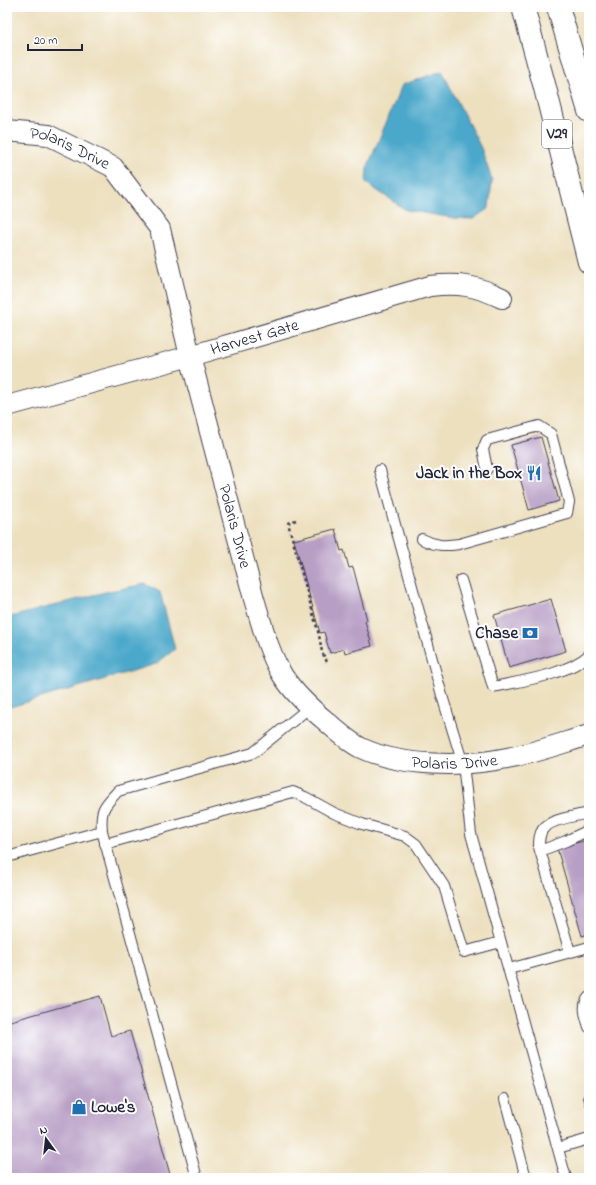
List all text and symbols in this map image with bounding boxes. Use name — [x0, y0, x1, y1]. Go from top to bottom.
scale bar — [28, 26, 82, 52]
text: 20 m — [34, 32, 57, 50]
road number: V29 — [542, 120, 572, 148]
street label: Polaris Drive — [29, 121, 115, 176]
street label: Harvest Gate — [207, 312, 302, 362]
place label: Jack in the Box — [416, 461, 522, 486]
restaurant icon: Jack in the Box — [525, 464, 543, 482]
street label: Polaris Drive — [212, 481, 258, 571]
place label: Chase — [475, 621, 519, 646]
bank icon: Chase — [521, 624, 539, 642]
street label: Polaris Drive — [410, 747, 500, 776]
place label: Lowe's — [91, 1095, 136, 1120]
shop icon: Lowe's — [70, 1098, 88, 1116]
north arrow — [26, 1119, 66, 1159]
text: N — [38, 1122, 49, 1139]

